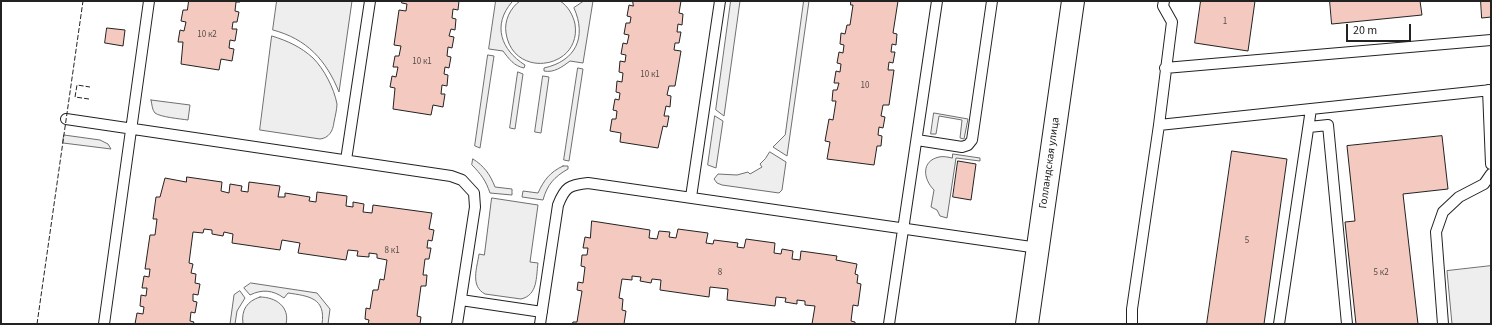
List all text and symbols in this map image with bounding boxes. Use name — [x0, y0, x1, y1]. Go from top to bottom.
scale bar — [1348, 16, 1413, 42]
house number: 1 — [1223, 17, 1227, 27]
text: 20 m — [1353, 22, 1377, 39]
house number: 10 к2 — [197, 30, 217, 40]
house number: 10 к1 — [412, 57, 432, 67]
house number: 10 к1 — [640, 70, 660, 80]
house number: 10 — [861, 81, 869, 91]
street label: Голландская улица — [1037, 116, 1063, 210]
house number: 5 — [1245, 236, 1249, 246]
house number: 8 к1 — [384, 246, 400, 256]
house number: 8 — [718, 268, 722, 278]
house number: 5 к2 — [1373, 268, 1389, 278]

